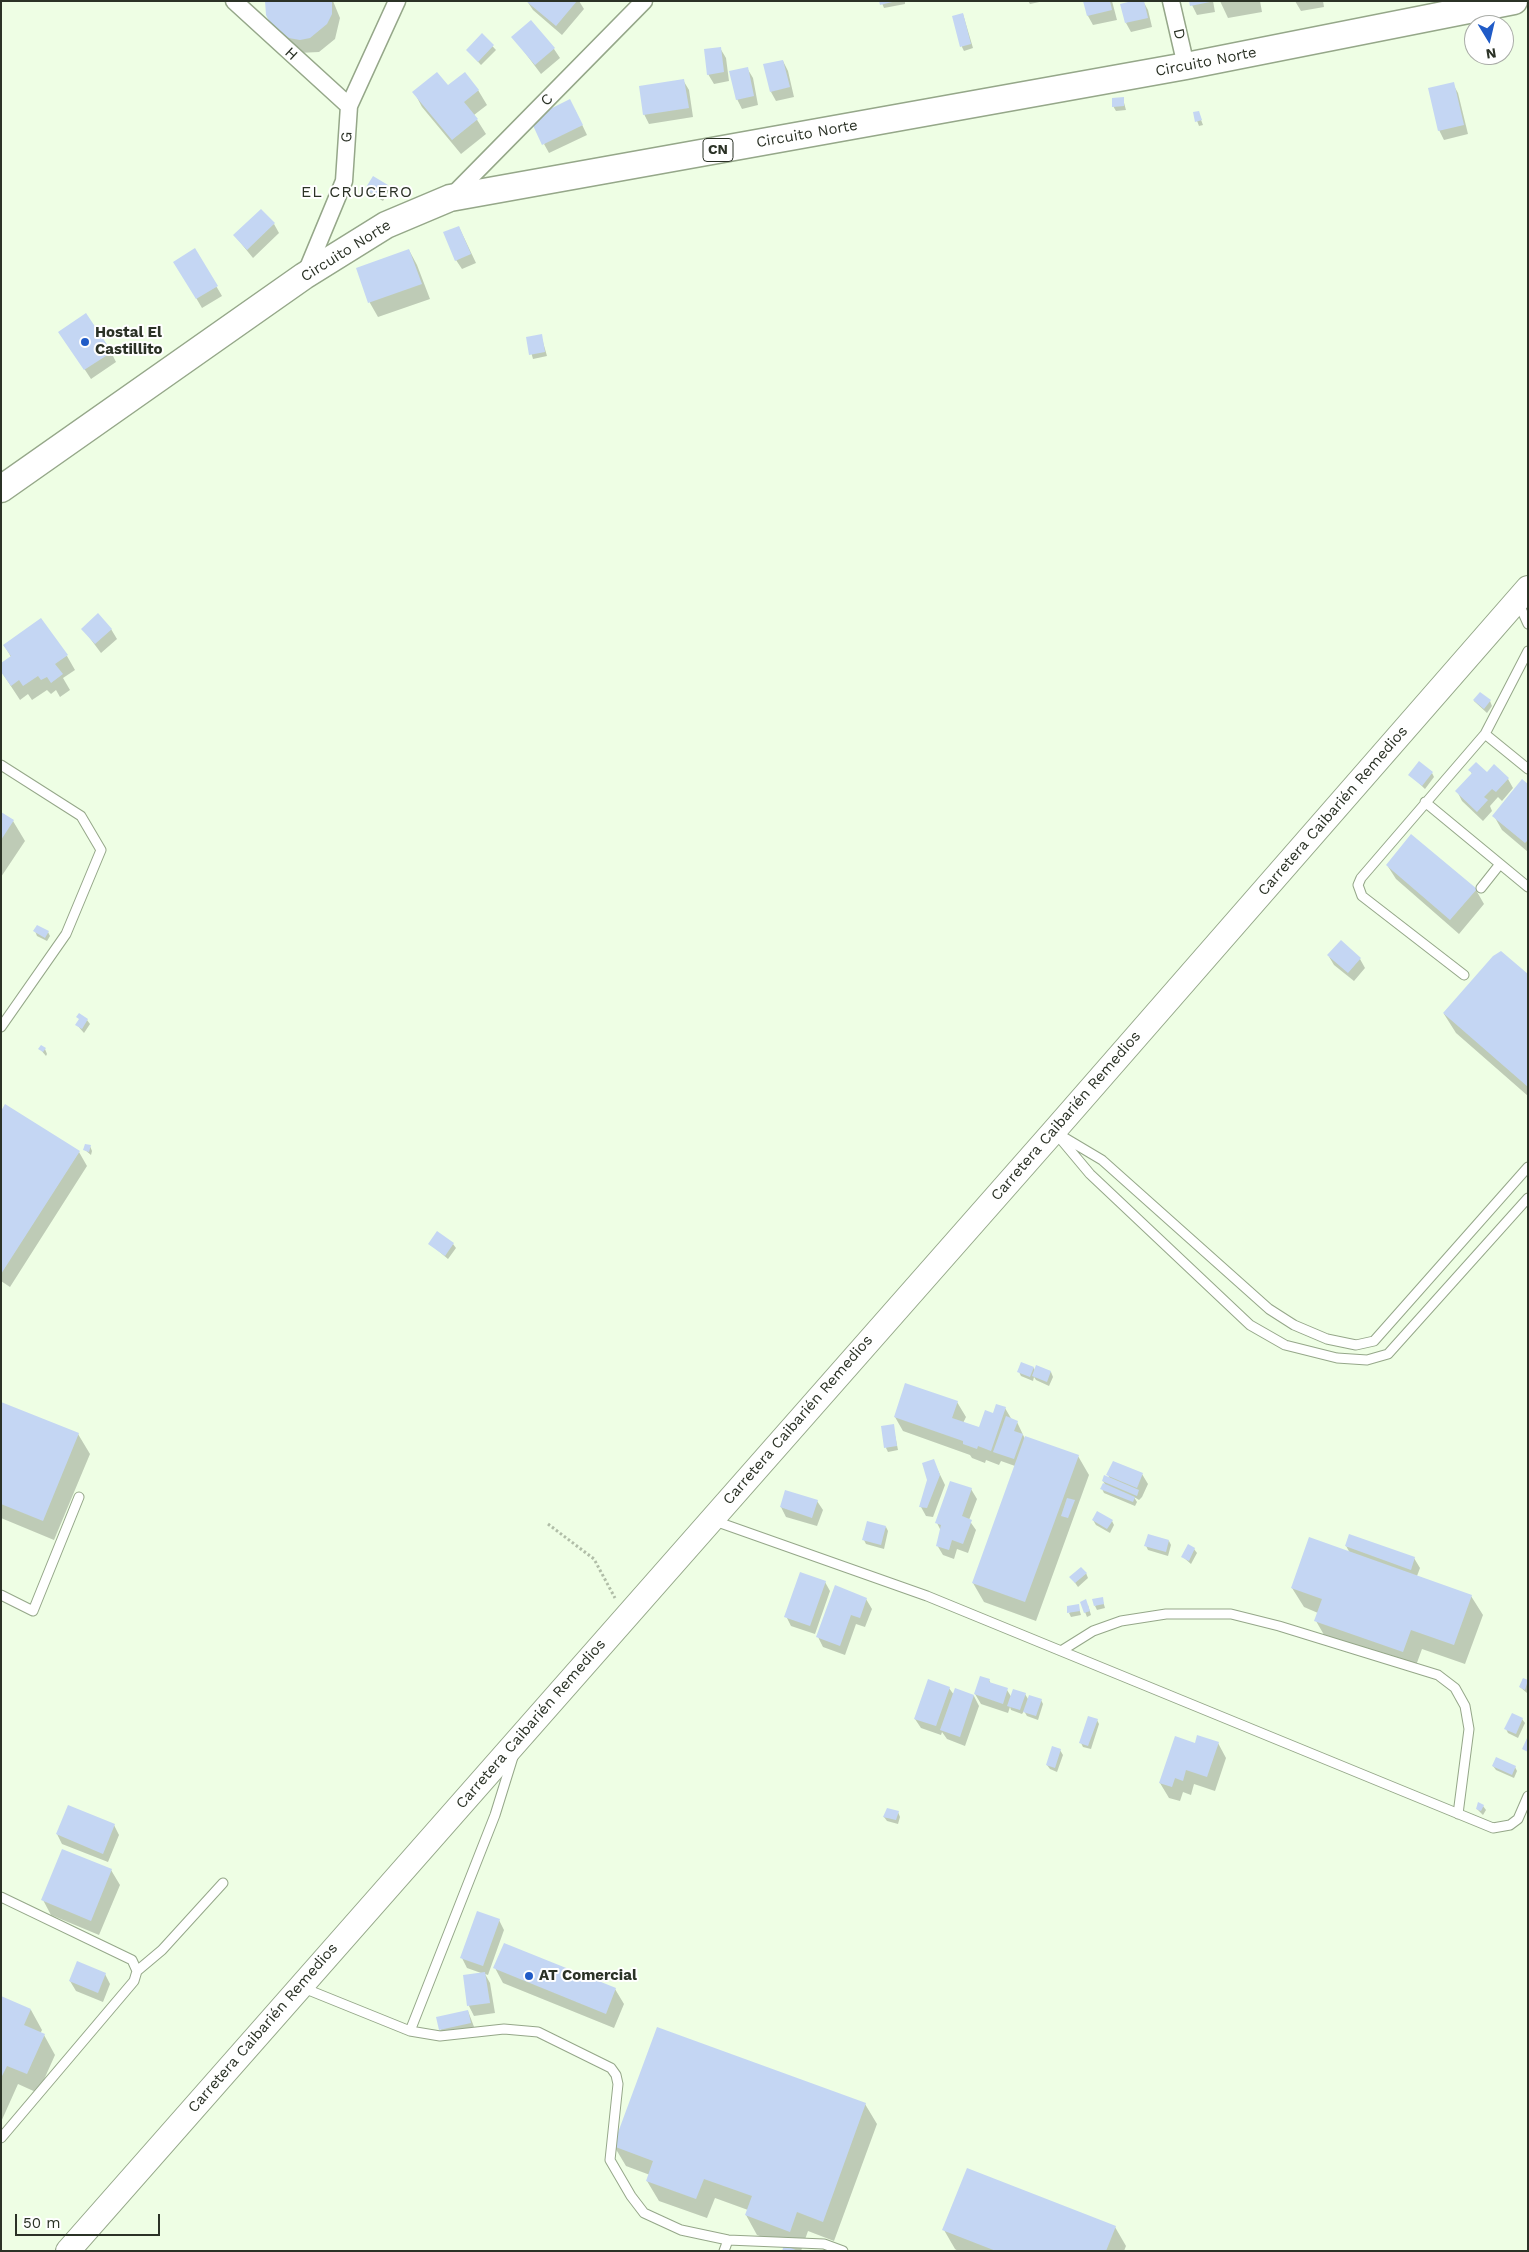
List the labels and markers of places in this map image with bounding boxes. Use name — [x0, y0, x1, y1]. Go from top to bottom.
place label: Hostal El Castillito — [95, 324, 163, 359]
marker: Hostal El Castillito — [79, 336, 91, 348]
place label: AT Comercial — [539, 1967, 637, 1985]
marker: AT Comercial — [523, 1970, 535, 1982]

